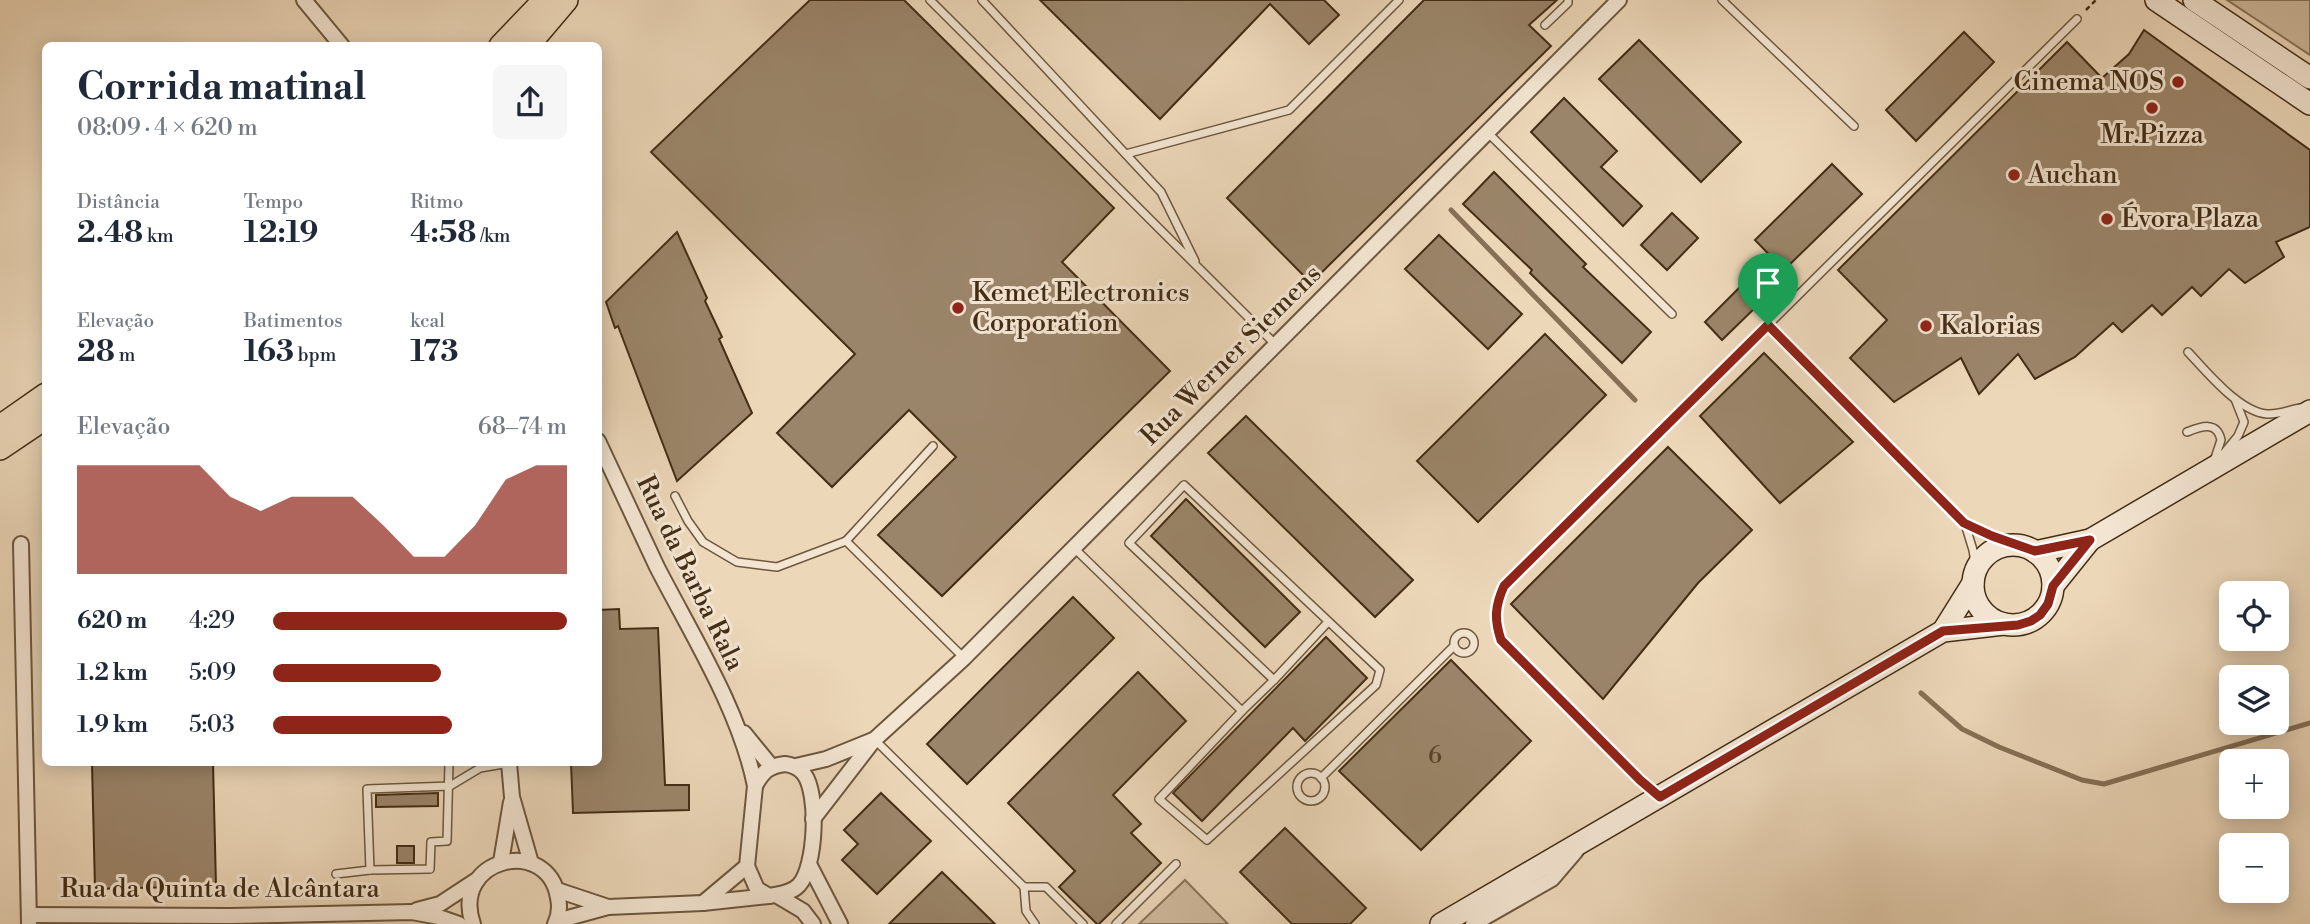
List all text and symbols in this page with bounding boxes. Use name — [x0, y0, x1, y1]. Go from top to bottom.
text: Corrida matinal — [77, 64, 366, 111]
button: share — [493, 65, 567, 139]
place label: Cinema NOS — [2013, 66, 2164, 98]
marker: Cinema NOS — [2170, 74, 2186, 90]
marker: Mr.Pizza — [2144, 100, 2160, 116]
text: 08:09 · 4 × 620 m — [77, 114, 258, 142]
place label: Mr.Pizza — [2100, 119, 2205, 151]
place label: Auchan — [2027, 159, 2118, 191]
marker: Auchan — [2006, 167, 2022, 183]
text: Distância — [77, 190, 160, 214]
text: Tempo — [244, 190, 303, 214]
text: Ritmo — [410, 190, 464, 214]
place label: Évora Plaza — [2121, 201, 2260, 235]
marker: Évora Plaza — [2099, 211, 2115, 227]
text: 2.48 — [77, 214, 143, 252]
text: 12:19 — [244, 214, 318, 252]
text: 4:58 — [410, 214, 476, 252]
text: km — [143, 224, 174, 248]
text: /km — [476, 224, 510, 248]
pin — [1738, 253, 1798, 325]
street label: Rua Werner Siemens — [1134, 258, 1328, 452]
icon: arrive — [1749, 264, 1787, 302]
place label: Kemet Electronics Corporation — [972, 277, 1190, 339]
marker: Kemet Electronics Corporation — [950, 300, 966, 316]
text: Elevação — [77, 309, 154, 333]
text: Batimentos — [244, 309, 343, 333]
text: kcal — [410, 309, 445, 333]
place label: Kalorias — [1940, 310, 2040, 342]
marker: Kalorias — [1918, 318, 1934, 334]
text: 28 — [77, 333, 115, 371]
text: 163 — [244, 333, 294, 371]
text: 173 — [410, 333, 458, 371]
text: m — [115, 343, 135, 367]
text: bpm — [294, 343, 336, 367]
text: Elevação — [77, 413, 170, 441]
text: 68–74 m — [478, 413, 567, 441]
street label: Rua da Barba Rala — [629, 470, 751, 676]
map controls — [2219, 581, 2289, 903]
button: locate — [2219, 581, 2289, 651]
text: 620 m — [77, 607, 147, 635]
text: 4:29 — [189, 607, 235, 635]
text: 1.2 km — [77, 659, 148, 687]
text: 5:09 — [189, 659, 236, 687]
button: layers — [2219, 665, 2289, 735]
text: 1.9 km — [77, 711, 148, 739]
text: 5:03 — [189, 711, 235, 739]
house number: 6 — [1428, 742, 1442, 770]
button: + — [2219, 749, 2289, 819]
button: − — [2219, 833, 2289, 903]
street label: Rua da Quinta de Alcântara — [60, 873, 381, 905]

